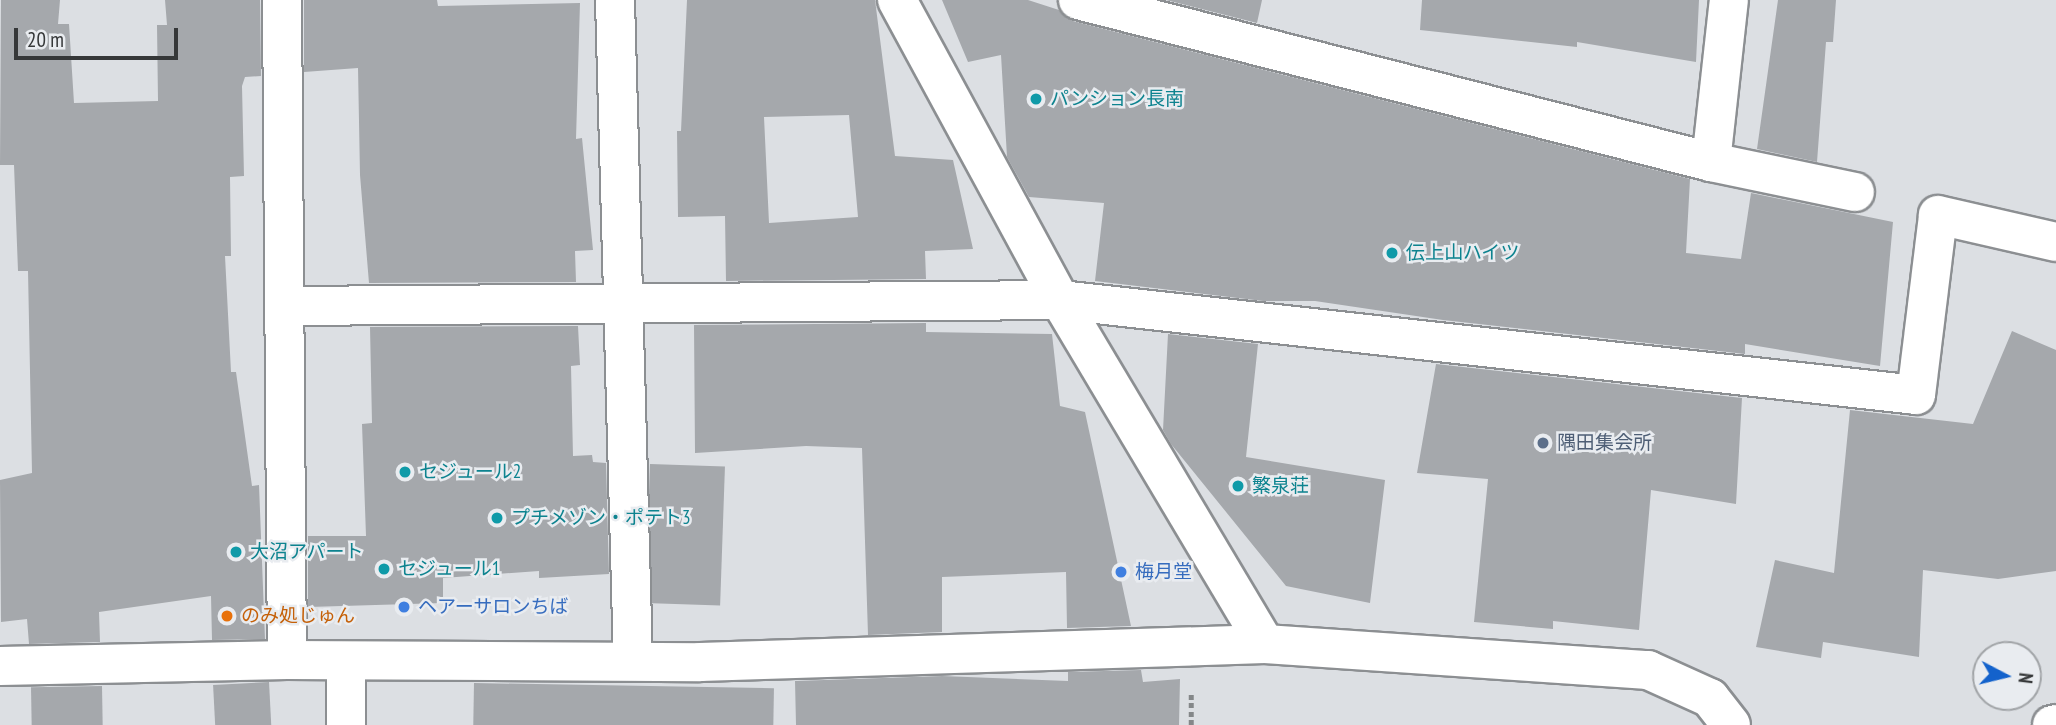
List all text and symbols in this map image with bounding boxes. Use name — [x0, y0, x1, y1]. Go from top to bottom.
scale bar — [18, 14, 182, 58]
text: 20 m — [27, 26, 64, 53]
place label: パンション長南 — [1050, 88, 1183, 110]
marker: パンション長南 — [1028, 91, 1044, 107]
place label: 伝上山ハイツ — [1406, 242, 1520, 264]
marker: 伝上山ハイツ — [1384, 245, 1400, 261]
place label: 隅田集会所 — [1557, 432, 1652, 454]
marker: 隅田集会所 — [1535, 435, 1551, 451]
place label: セジュール2 — [419, 461, 523, 483]
marker: セジュール2 — [397, 464, 413, 480]
place label: 繁泉荘 — [1252, 475, 1309, 497]
marker: 繁泉荘 — [1230, 478, 1246, 494]
place label: プチメゾン・ポテト3 — [511, 507, 691, 529]
marker: プチメゾン・ポテト3 — [489, 510, 505, 526]
place label: 大沼アパート — [250, 541, 364, 563]
marker: 大沼アパート — [228, 544, 244, 560]
place label: セジュール1 — [398, 558, 502, 580]
marker: セジュール1 — [376, 561, 392, 577]
place label: 梅月堂 — [1135, 561, 1192, 583]
marker: 梅月堂 — [1113, 564, 1129, 580]
place label: ヘアーサロンちば — [418, 596, 569, 618]
marker: ヘアーサロンちば — [396, 599, 412, 615]
place label: のみ処じゅん — [241, 605, 355, 627]
marker: のみ処じゅん — [219, 608, 235, 624]
north arrow — [1972, 641, 2042, 711]
text: N — [2013, 672, 2038, 685]

